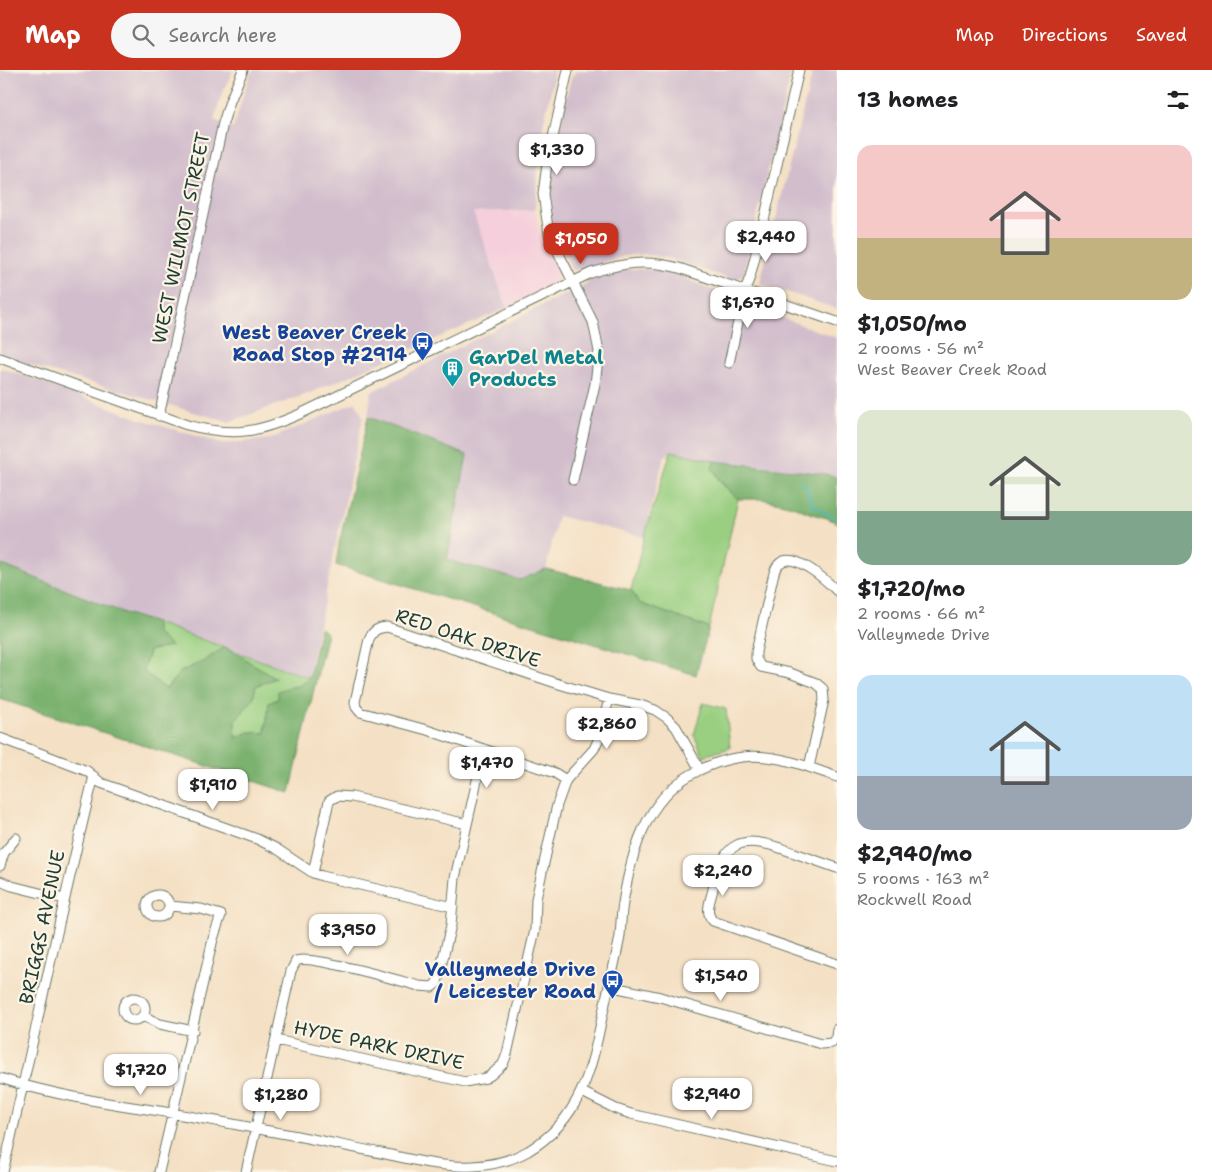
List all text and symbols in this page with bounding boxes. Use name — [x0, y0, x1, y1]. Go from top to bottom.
search box — [111, 13, 461, 58]
text: Map — [25, 19, 81, 51]
icon: search — [129, 21, 157, 49]
text: Search here — [169, 23, 277, 48]
text: Map — [956, 23, 994, 47]
text: Directions — [1022, 23, 1108, 47]
text: Saved — [1136, 23, 1187, 47]
text: 13 homes — [857, 86, 958, 114]
icon: filters — [1164, 86, 1192, 114]
street label: WEST WILMOT STREET — [146, 130, 216, 346]
pin: $1,330 — [516, 134, 598, 176]
text: $1,330 — [530, 139, 584, 160]
icon: home — [980, 178, 1070, 268]
pin: $2,440 — [725, 220, 807, 263]
pin: $1,050 — [540, 222, 622, 265]
text: $2,440 — [737, 226, 795, 247]
text: $1,050 — [554, 228, 608, 249]
pin: $1,670 — [707, 286, 789, 329]
text: $1,670 — [721, 292, 775, 313]
text: $1,050/mo — [857, 310, 967, 338]
place label: West Beaver Creek Road Stop #2914 — [222, 320, 408, 367]
bus stop icon: West Beaver Creek Road Stop #2914 — [411, 331, 435, 362]
text: 2 rooms · 56 m² — [857, 338, 984, 359]
place label: GarDel Metal Products — [469, 345, 604, 392]
building icon: GarDel Metal Products — [441, 356, 465, 387]
text: West Beaver Creek Road — [857, 359, 1047, 380]
icon: home — [980, 443, 1070, 533]
text: $1,720/mo — [857, 575, 965, 603]
street label: RED OAK DRIVE — [392, 603, 544, 673]
text: 2 rooms · 66 m² — [857, 603, 985, 624]
text: Valleymede Drive — [857, 624, 990, 645]
pin: $2,860 — [566, 708, 648, 750]
icon: home — [980, 708, 1070, 798]
text: $2,860 — [577, 713, 637, 734]
pin: $1,470 — [446, 746, 528, 789]
text: $1,470 — [460, 752, 514, 773]
pin: $1,910 — [172, 768, 254, 811]
text: $1,910 — [189, 774, 237, 795]
text: $2,940/mo — [857, 840, 973, 868]
street label: BRIGGS AVENUE — [13, 847, 71, 1006]
pin: $2,240 — [682, 854, 764, 897]
text: $2,240 — [694, 860, 752, 881]
text: 5 rooms · 163 m² — [857, 868, 990, 889]
text: Rockwell Road — [857, 889, 972, 910]
pin: $3,950 — [307, 914, 389, 956]
text: $3,950 — [320, 919, 376, 940]
place label: Valleymede Drive / Leicester Road — [425, 957, 596, 1004]
pin: $1,540 — [680, 960, 762, 1002]
text: $1,540 — [694, 965, 748, 986]
bus stop icon: Valleymede Drive / Leicester Road — [600, 968, 624, 999]
street label: HYDE PARK DRIVE — [292, 1015, 466, 1075]
pin: $1,720 — [100, 1054, 182, 1096]
text: $1,720 — [115, 1059, 167, 1080]
pin: $1,280 — [240, 1078, 322, 1121]
pin: $2,940 — [671, 1078, 753, 1120]
text: $2,940 — [683, 1083, 741, 1104]
text: $1,280 — [254, 1084, 308, 1105]

